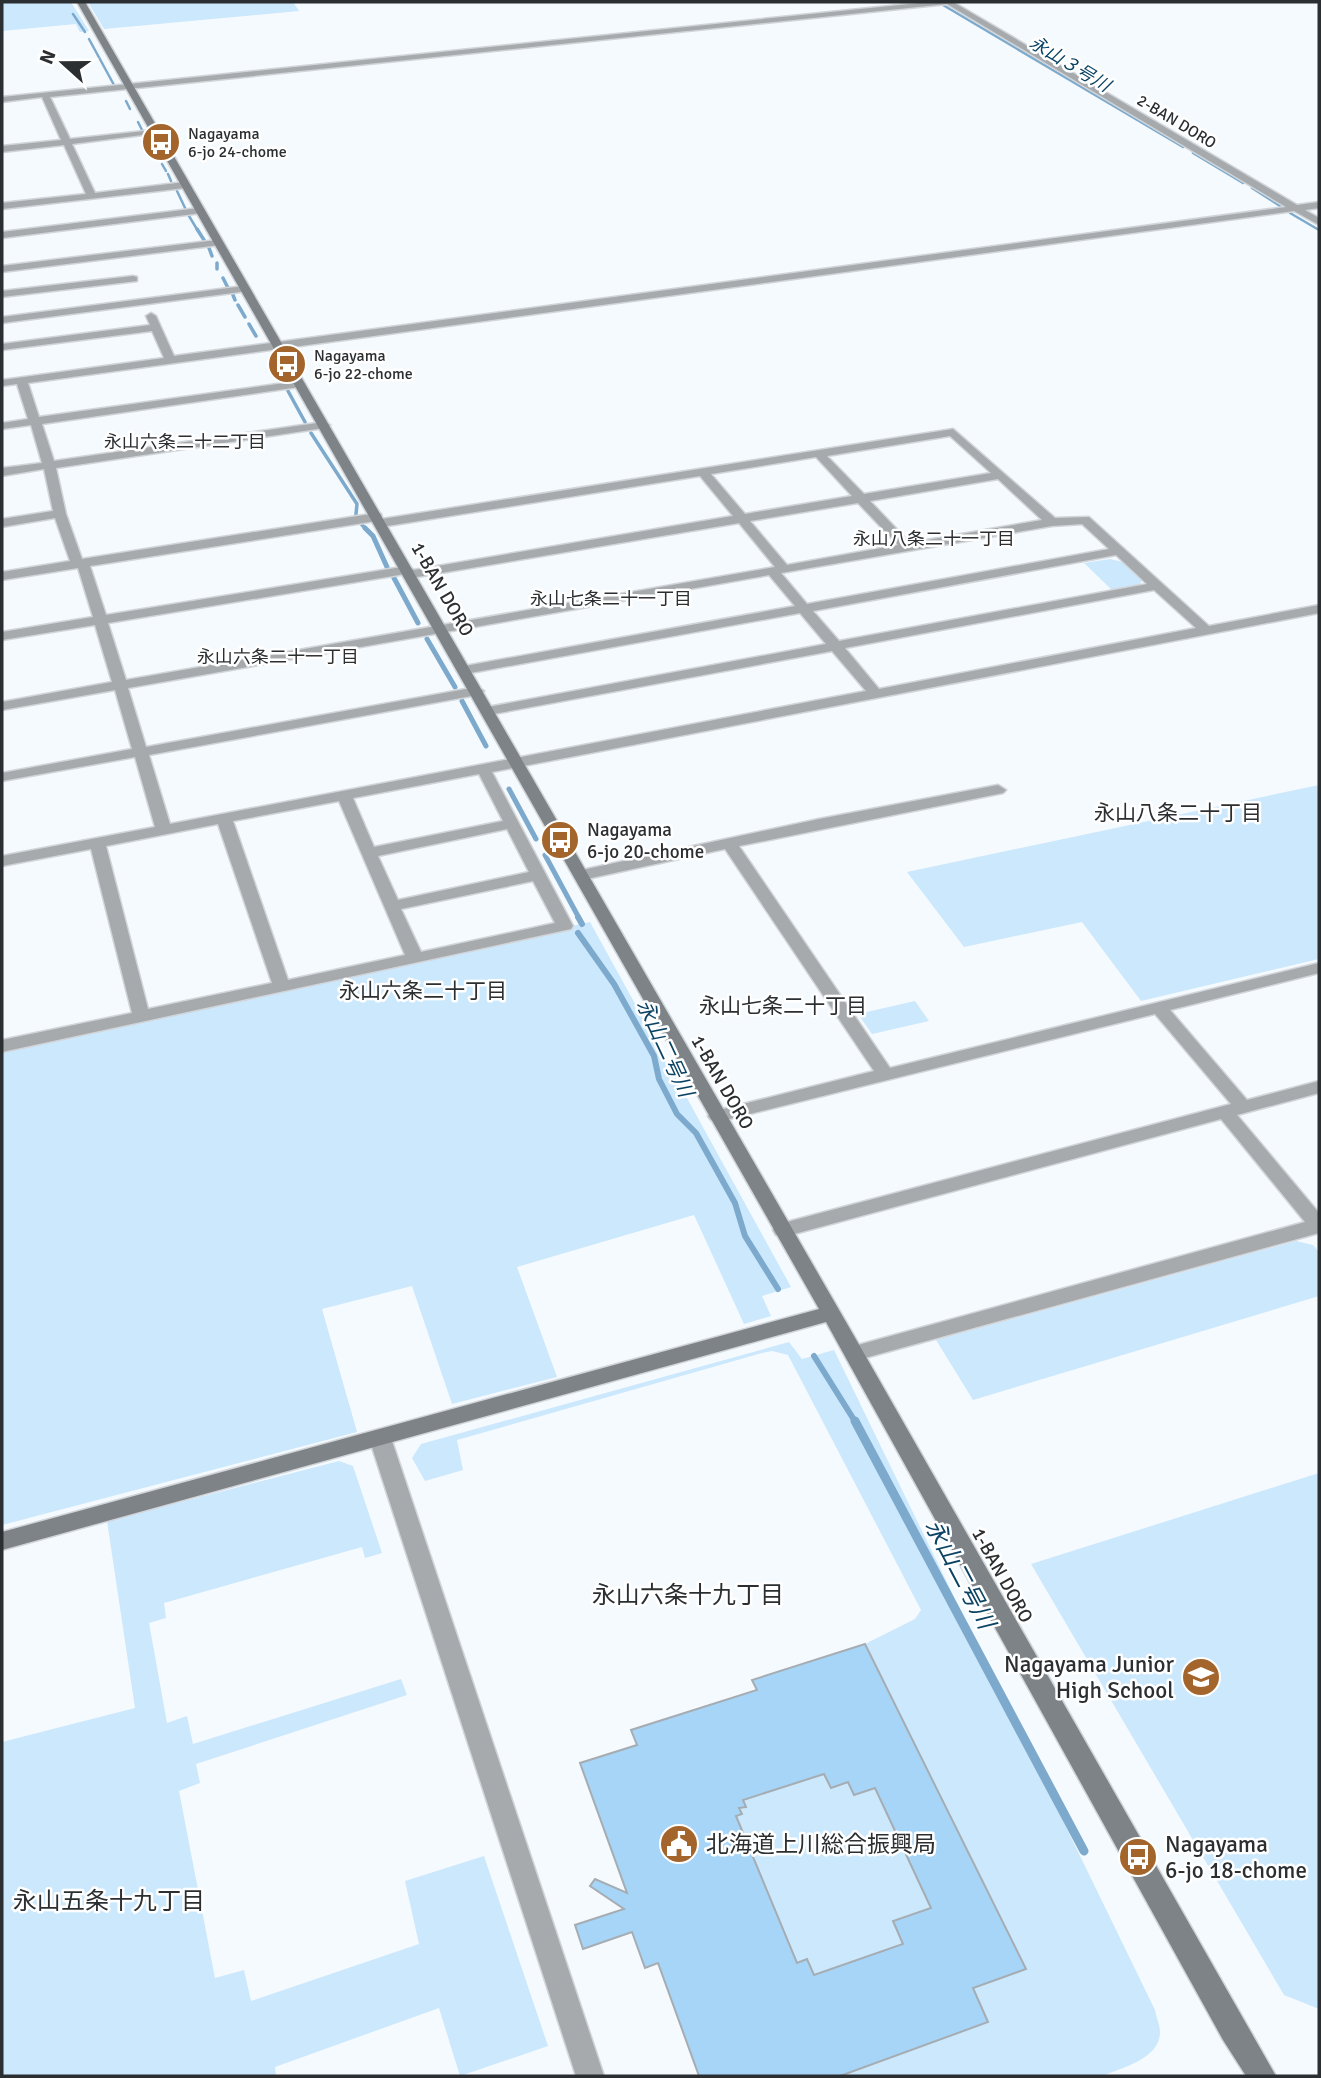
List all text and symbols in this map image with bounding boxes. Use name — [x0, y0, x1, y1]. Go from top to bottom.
north arrow — [28, 28, 98, 98]
water label: 永山３号川 — [1026, 31, 1116, 98]
text: N — [34, 47, 62, 68]
street label: 2-BAN DORO — [1133, 90, 1220, 153]
bus stop icon: Nagayama 6-jo 24-chome — [140, 121, 182, 163]
place label: Nagayama 6-jo 24-chome — [188, 124, 287, 162]
bus stop icon: Nagayama 6-jo 22-chome — [266, 343, 308, 385]
place label: Nagayama 6-jo 22-chome — [314, 346, 413, 384]
district label: 永山六条二十二丁目 — [104, 431, 266, 453]
district label: 永山八条二十一丁目 — [853, 528, 1015, 550]
street label: 1-BAN DORO — [406, 538, 479, 641]
district label: 永山七条二十一丁目 — [530, 588, 692, 610]
district label: 永山六条二十一丁目 — [197, 646, 359, 668]
district label: 永山八条二十丁目 — [1094, 800, 1262, 826]
place label: Nagayama 6-jo 20-chome — [587, 818, 704, 864]
bus stop icon: Nagayama 6-jo 20-chome — [539, 819, 581, 861]
district label: 永山六条二十丁目 — [339, 978, 507, 1004]
district label: 永山七条二十丁目 — [699, 993, 867, 1019]
water label: 永山二号川 — [631, 995, 700, 1103]
street label: 1-BAN DORO — [686, 1031, 759, 1134]
water label: 永山二号川 — [919, 1514, 1003, 1637]
street label: 1-BAN DORO — [966, 1524, 1038, 1627]
district label: 永山六条十九丁目 — [592, 1580, 784, 1610]
place label: Nagayama Junior High School — [1004, 1650, 1175, 1705]
school or university icon: Nagayama Junior High School — [1180, 1656, 1222, 1698]
public building icon: 北海道上川総合振興局 — [658, 1823, 700, 1865]
place label: 北海道上川総合振興局 — [706, 1830, 936, 1859]
place label: Nagayama 6-jo 18-chome — [1165, 1830, 1307, 1885]
bus stop icon: Nagayama 6-jo 18-chome — [1117, 1836, 1159, 1878]
district label: 永山五条十九丁目 — [13, 1886, 205, 1916]

